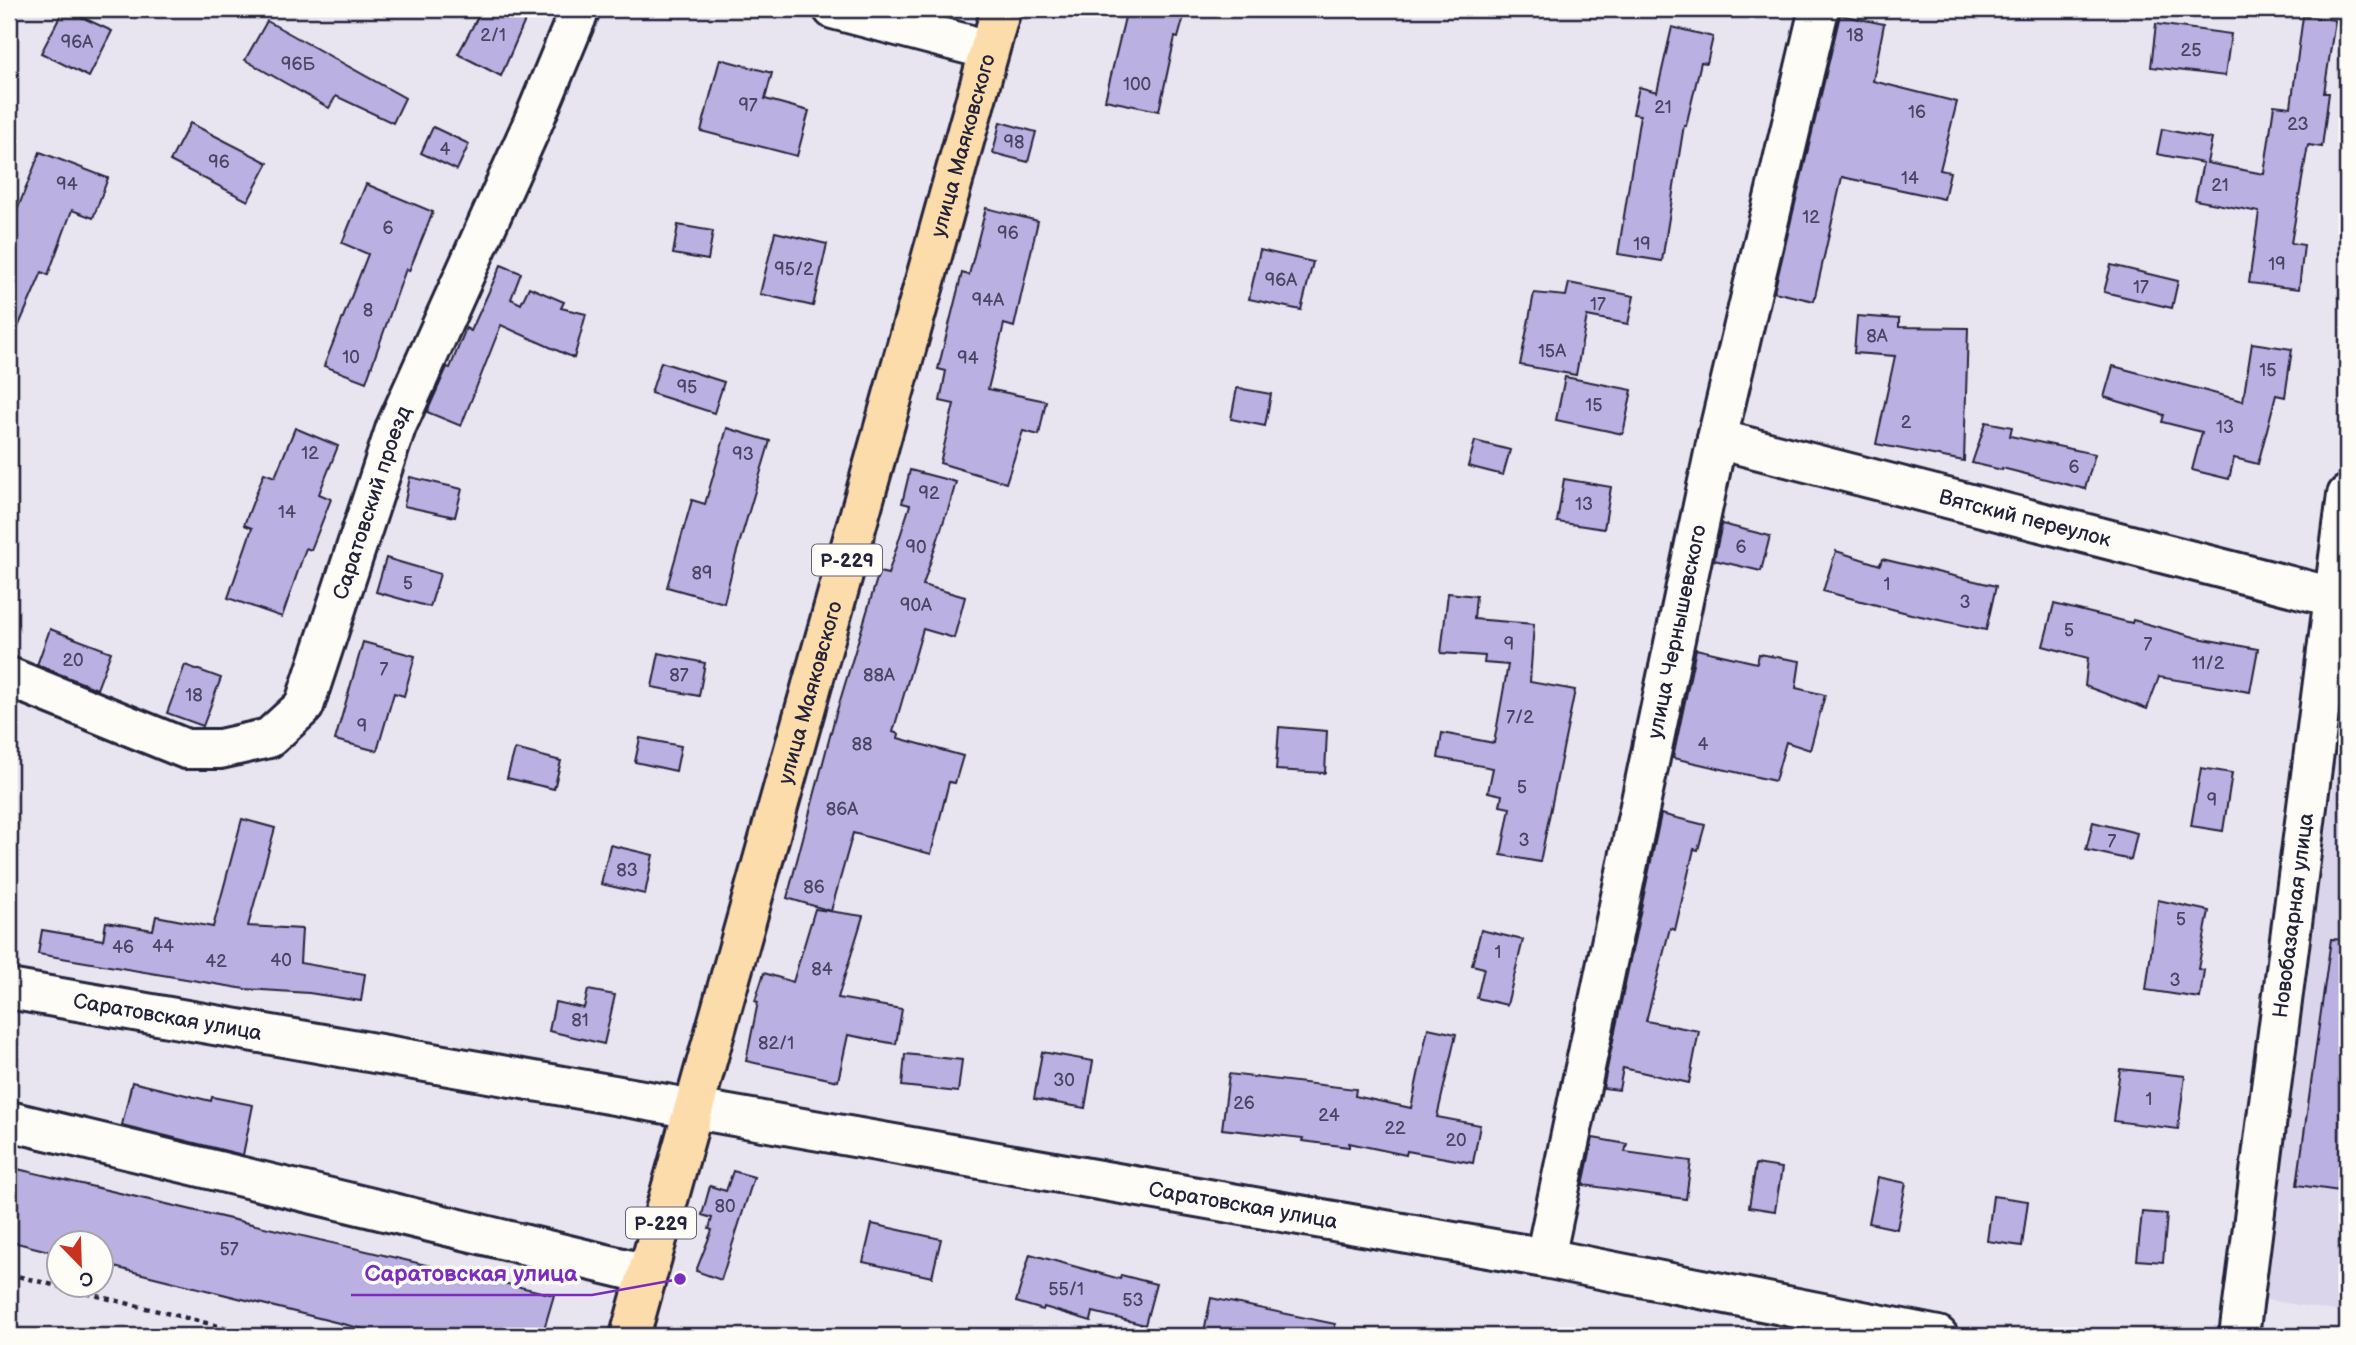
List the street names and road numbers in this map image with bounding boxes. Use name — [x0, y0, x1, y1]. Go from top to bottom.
street label: улица Маяковского — [926, 51, 1001, 240]
street label: Саратовский проезд — [328, 402, 417, 603]
street label: Вятский переулок — [1936, 484, 2113, 553]
street label: улица Чернышевского — [1642, 522, 1712, 741]
road number: Р-229 — [812, 544, 882, 576]
street label: улица Маяковского — [773, 598, 848, 787]
street label: Новобазарная улица — [2268, 811, 2319, 1020]
street label: Саратовская улица — [71, 988, 264, 1046]
street label: Саратовская улица — [1147, 1177, 1340, 1235]
road number: Р-229 — [626, 1208, 696, 1238]

